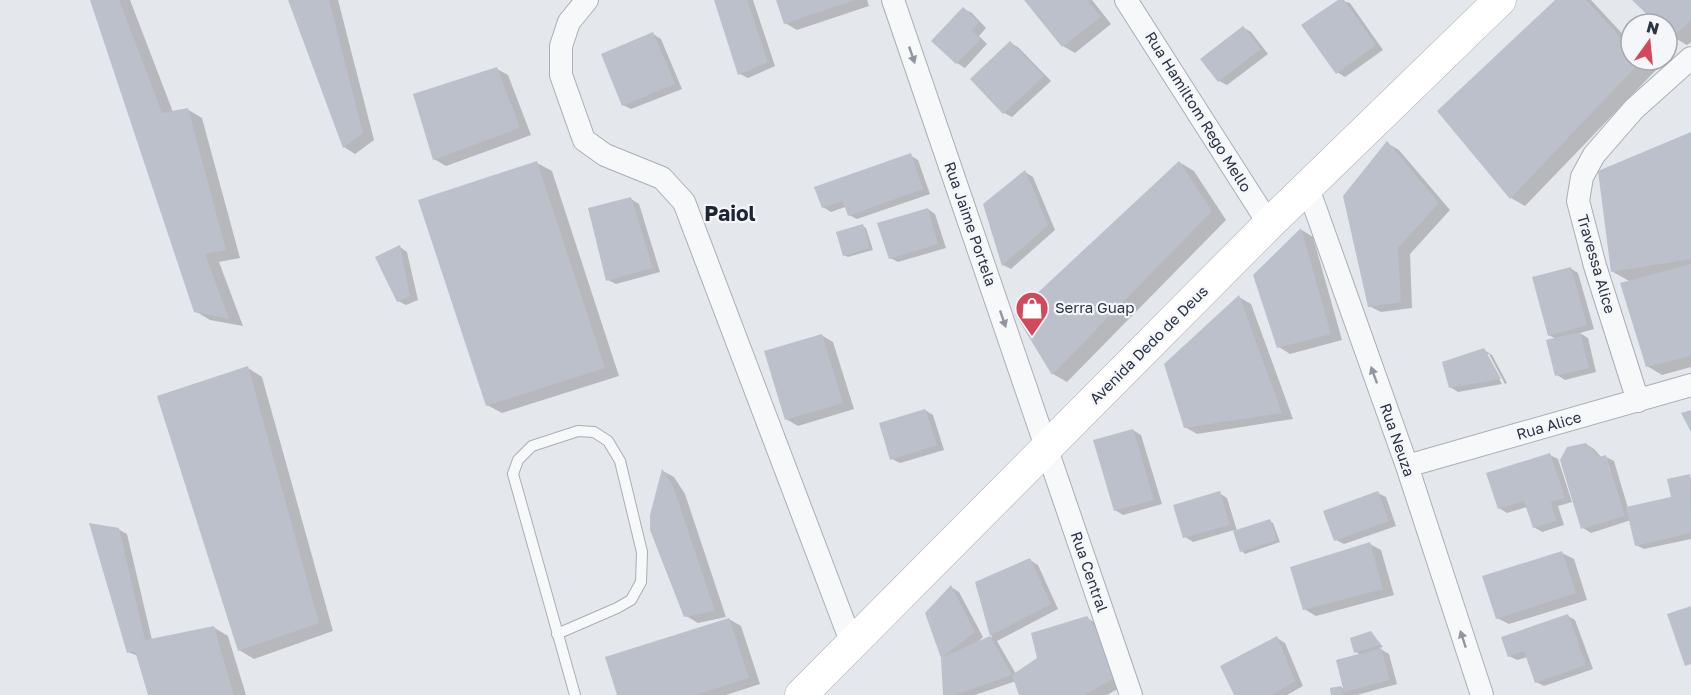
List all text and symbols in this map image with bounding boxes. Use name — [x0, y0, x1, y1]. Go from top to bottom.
north arrow — [1619, 12, 1679, 72]
text: N — [1644, 16, 1661, 39]
street label: Rua Hamiltom Rego Mello — [1142, 28, 1256, 195]
one-way arrow — [908, 46, 918, 64]
street label: Rua Jaime Portela — [941, 159, 1001, 288]
district label: Paiol — [704, 200, 756, 226]
street label: Travessa Alice — [1574, 212, 1620, 316]
street label: Avenida Dedo de Deus — [1085, 281, 1211, 407]
shop icon: Serra Guap — [1014, 290, 1050, 337]
place label: Serra Guap — [1055, 298, 1134, 316]
one-way arrow — [998, 310, 1008, 328]
one-way arrow — [1369, 366, 1379, 384]
street label: Rua Neuza — [1377, 401, 1419, 479]
street label: Rua Alice — [1514, 407, 1584, 443]
street label: Rua Central — [1068, 529, 1112, 615]
one-way arrow — [1458, 630, 1468, 648]

